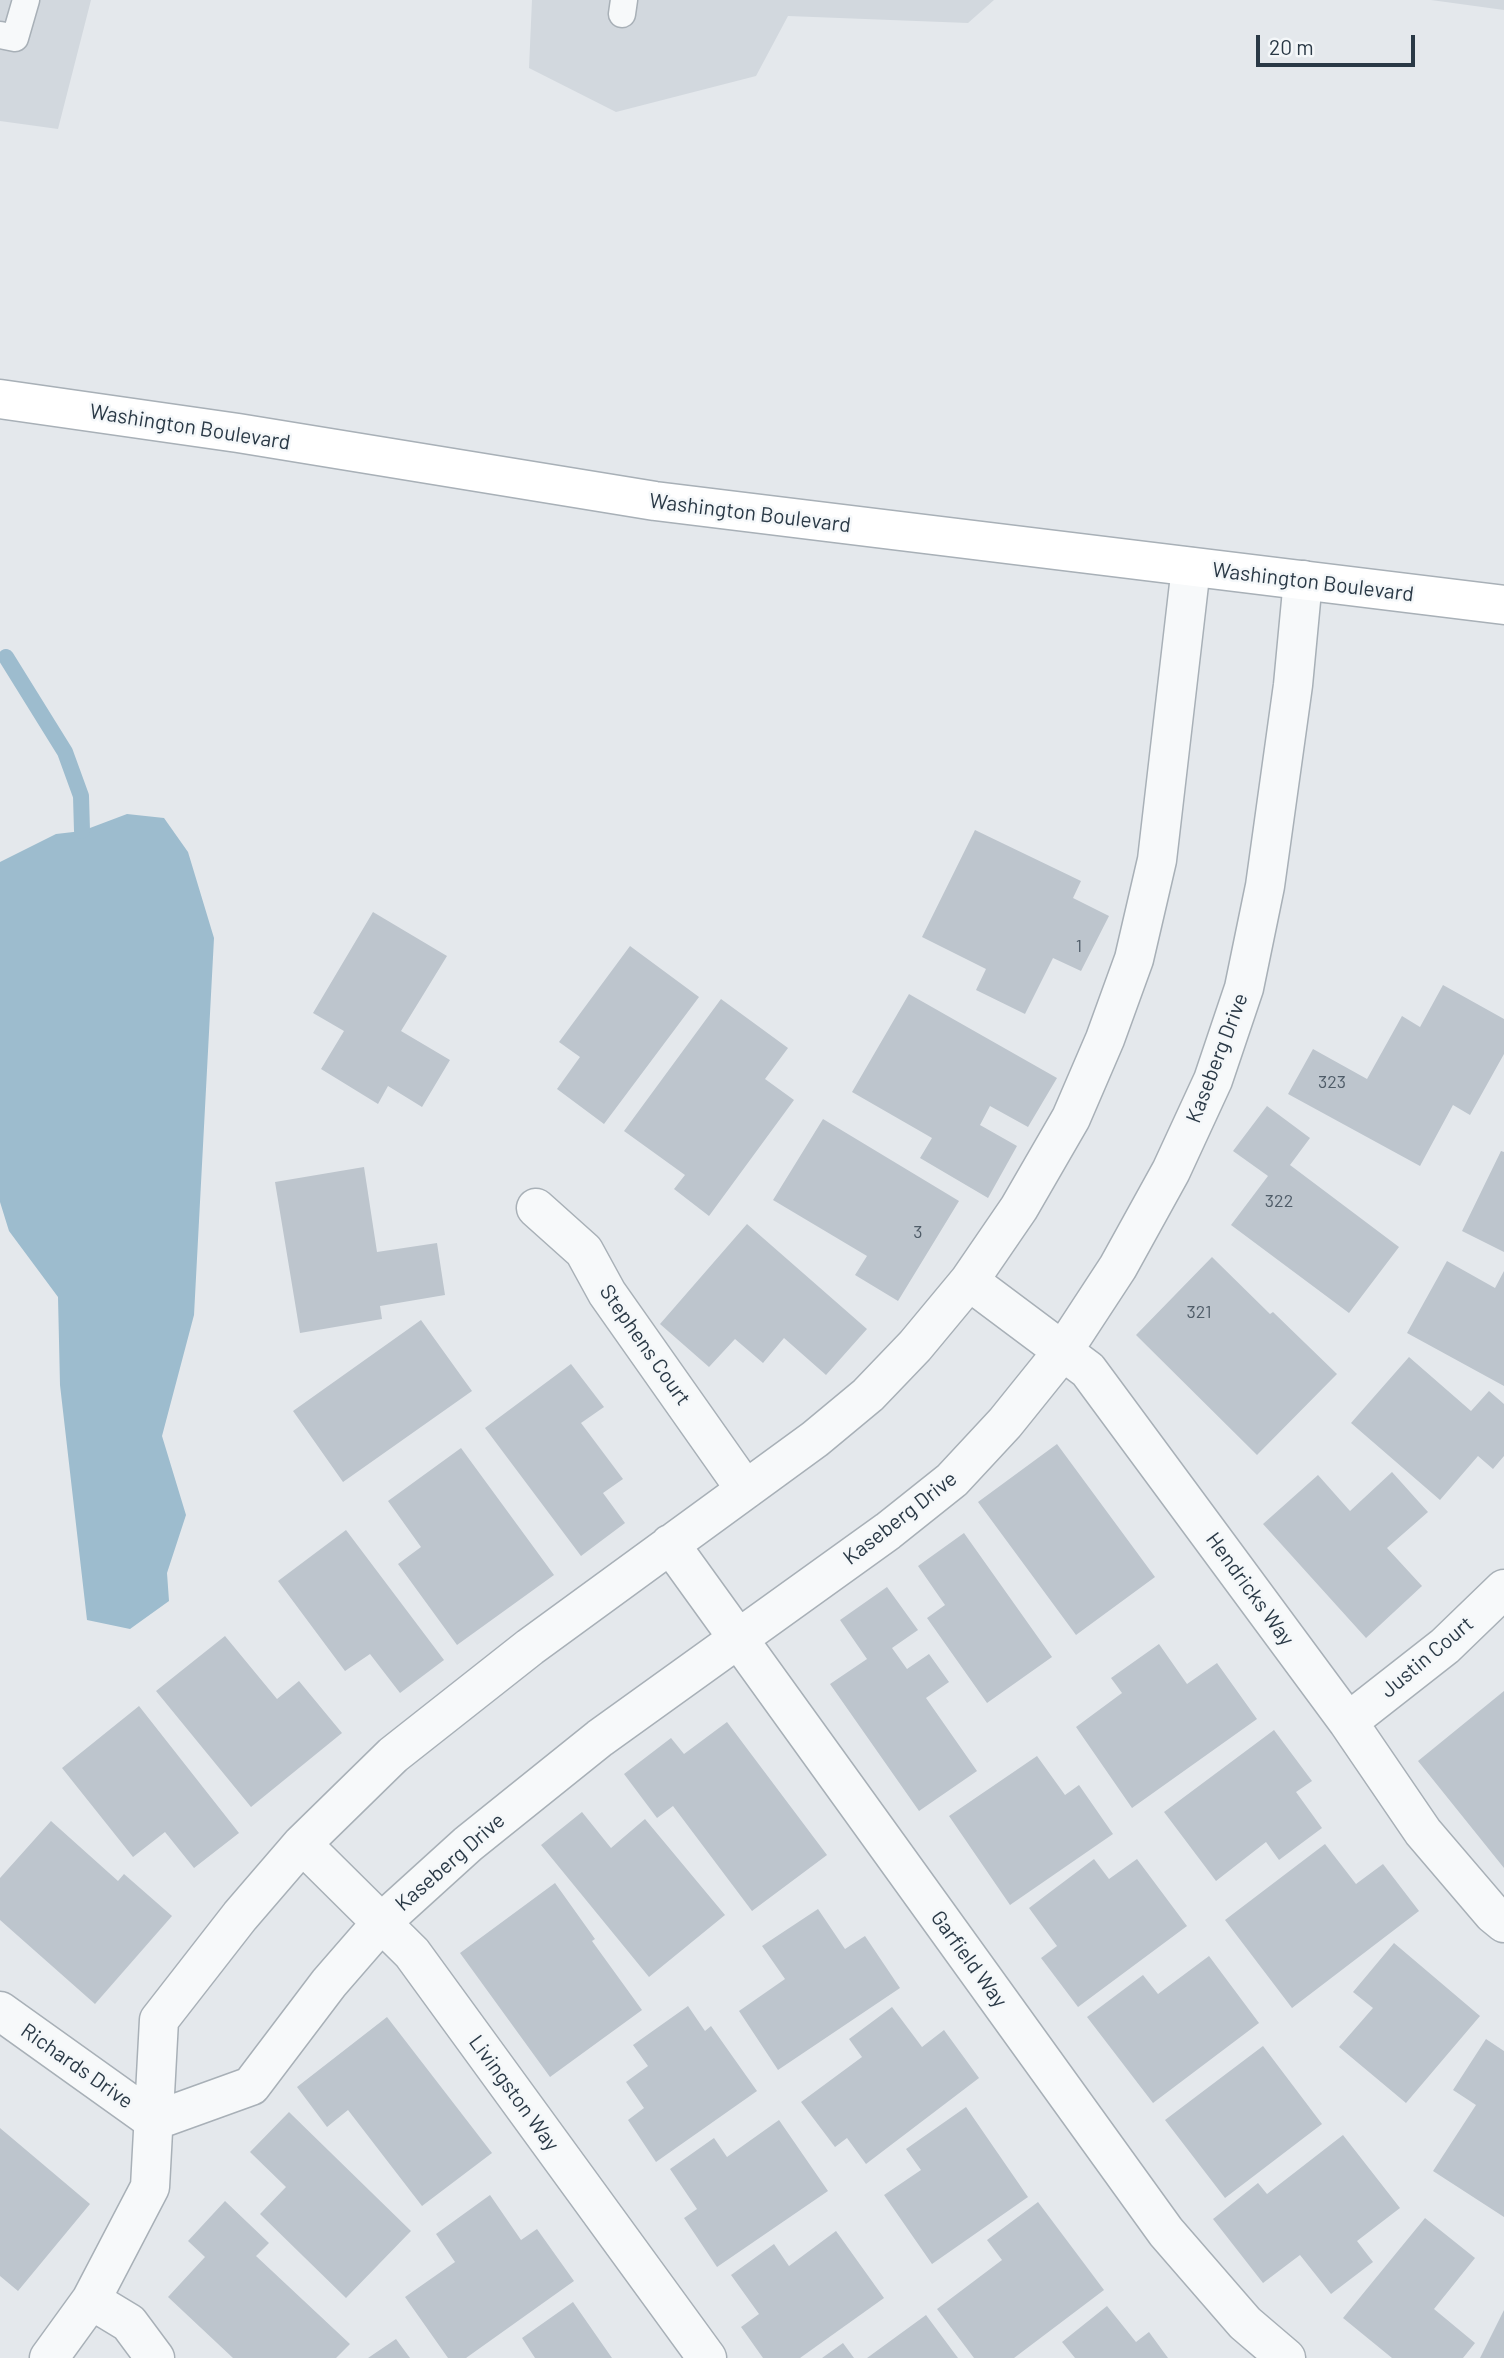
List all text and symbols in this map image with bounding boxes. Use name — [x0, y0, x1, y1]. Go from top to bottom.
scale bar — [1259, 21, 1418, 65]
text: 20 m — [1269, 34, 1314, 59]
street label: Washington Boulevard — [88, 399, 292, 455]
street label: Washington Boulevard — [648, 488, 852, 538]
street label: Washington Boulevard — [1211, 557, 1415, 607]
house number: 1 — [1076, 935, 1082, 957]
street label: Kaseberg Drive — [1181, 990, 1253, 1126]
house number: 323 — [1318, 1071, 1346, 1093]
house number: 322 — [1265, 1190, 1293, 1212]
house number: 3 — [913, 1221, 923, 1243]
street label: Stephens Court — [594, 1280, 696, 1410]
house number: 321 — [1187, 1301, 1211, 1323]
street label: Kaseberg Drive — [838, 1466, 962, 1570]
street label: Hendricks Way — [1200, 1527, 1300, 1651]
street label: Justin Court — [1376, 1611, 1478, 1703]
street label: Kaseberg Drive — [390, 1808, 510, 1916]
street label: Garfield Way — [925, 1906, 1013, 2012]
street label: Richards Drive — [16, 2018, 138, 2114]
street label: Livingston Way — [464, 2030, 564, 2156]

